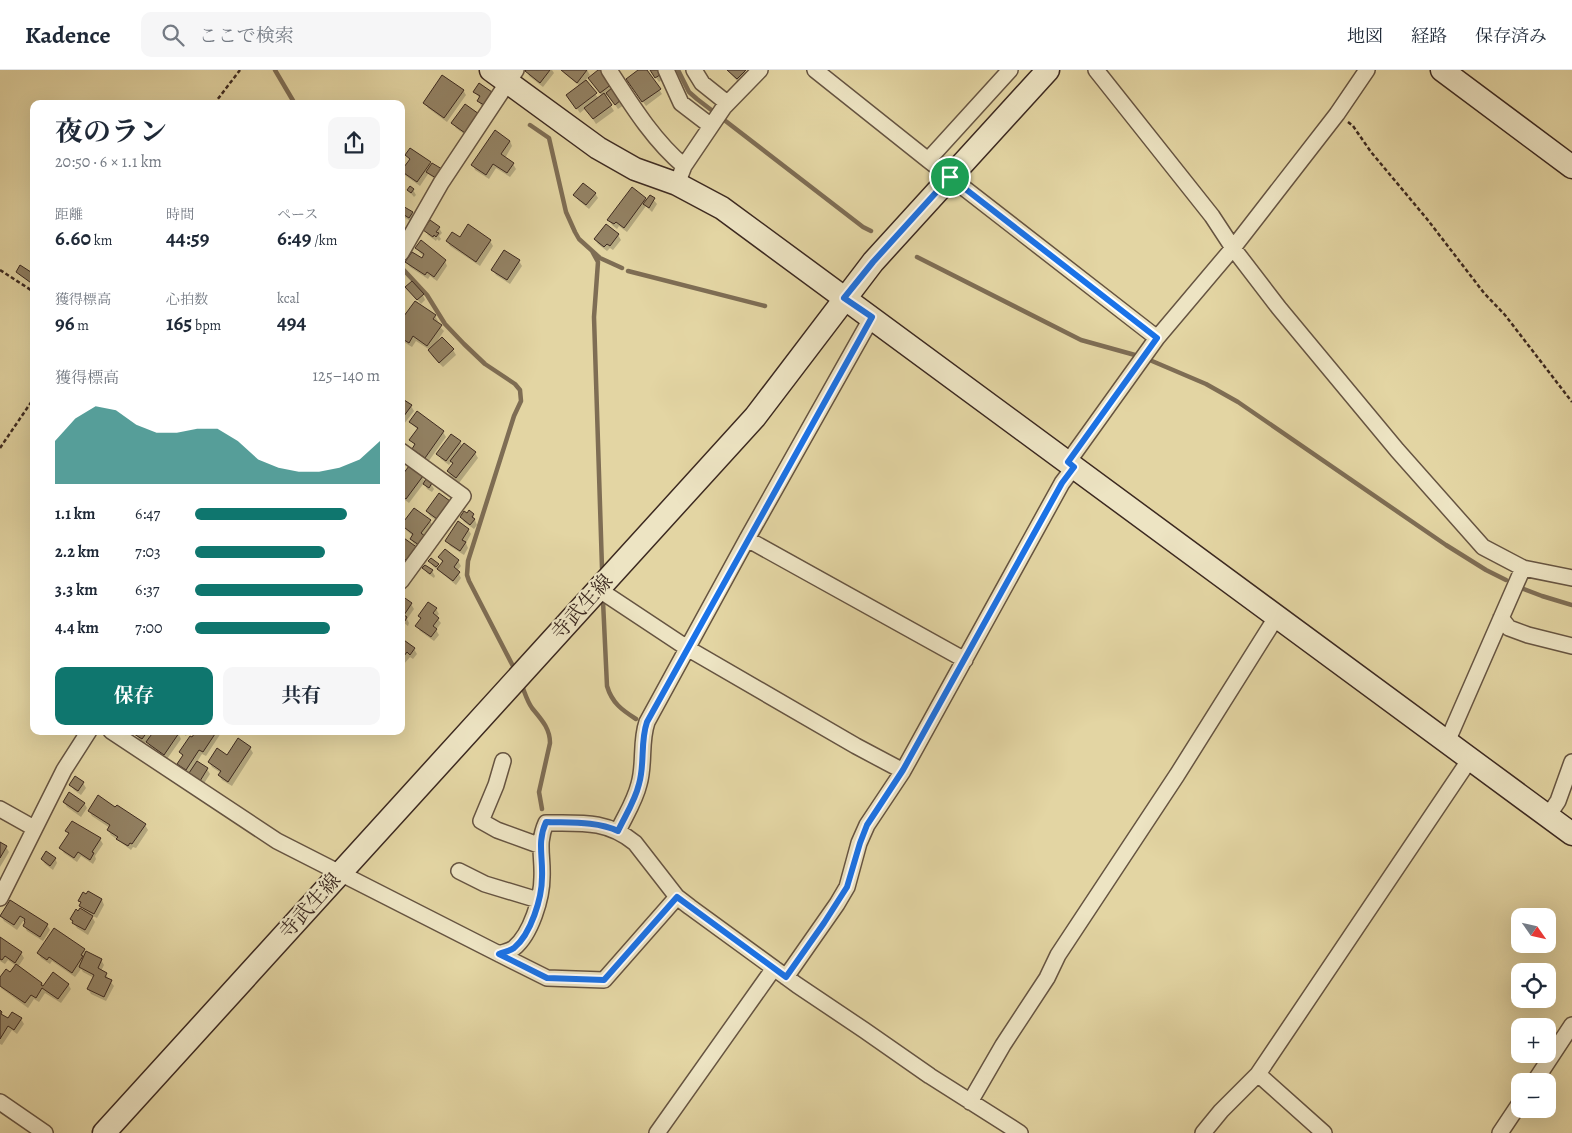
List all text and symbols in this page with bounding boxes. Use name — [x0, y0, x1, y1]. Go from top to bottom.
search box — [141, 12, 491, 57]
text: Kadence — [25, 19, 111, 51]
icon: search — [159, 21, 187, 49]
text: ここで検索 — [199, 23, 294, 49]
text: 地図 — [1347, 24, 1383, 48]
text: 経路 — [1411, 24, 1447, 48]
text: 保存済み — [1475, 24, 1547, 48]
text: 夜のラン — [55, 113, 167, 151]
button: share — [328, 117, 380, 169]
text: 20:50 · 6 × 1.1 km — [55, 151, 162, 173]
pin — [929, 156, 971, 198]
icon: arrive — [936, 163, 964, 191]
text: 距離 — [55, 205, 83, 224]
text: 時間 — [166, 205, 194, 224]
text: ペース — [277, 205, 318, 224]
text: 6.60 — [55, 224, 91, 252]
text: 44:59 — [166, 224, 209, 252]
text: 6:49 — [277, 224, 311, 252]
text: km — [91, 231, 112, 250]
text: /km — [311, 231, 337, 250]
text: kcal — [277, 289, 299, 308]
text: 獲得標高 — [55, 290, 111, 309]
text: 心拍数 — [166, 290, 208, 309]
text: 494 — [277, 308, 306, 336]
text: 96 — [55, 309, 75, 337]
text: 165 — [166, 309, 192, 337]
text: m — [75, 316, 89, 335]
text: bpm — [192, 316, 221, 335]
text: 125–140 m — [313, 365, 380, 387]
text: 獲得標高 — [55, 367, 119, 389]
text: 1.1 km — [55, 503, 95, 525]
text: 6:47 — [135, 503, 160, 525]
text: 2.2 km — [55, 541, 99, 563]
text: 7:03 — [135, 541, 161, 563]
street label: 寺武生線 — [545, 568, 619, 646]
text: 3.3 km — [55, 579, 98, 601]
text: 6:37 — [135, 579, 160, 601]
text: 4.4 km — [55, 617, 99, 639]
text: 7:00 — [135, 617, 163, 639]
button: 保存 — [55, 667, 213, 725]
button: 共有 — [223, 667, 380, 725]
street label: 寺武生線 — [273, 867, 347, 945]
north arrow — [1511, 908, 1556, 952]
map controls — [1511, 908, 1556, 1118]
button: locate — [1511, 963, 1556, 1008]
button: + — [1511, 1018, 1556, 1063]
button: − — [1511, 1073, 1556, 1118]

